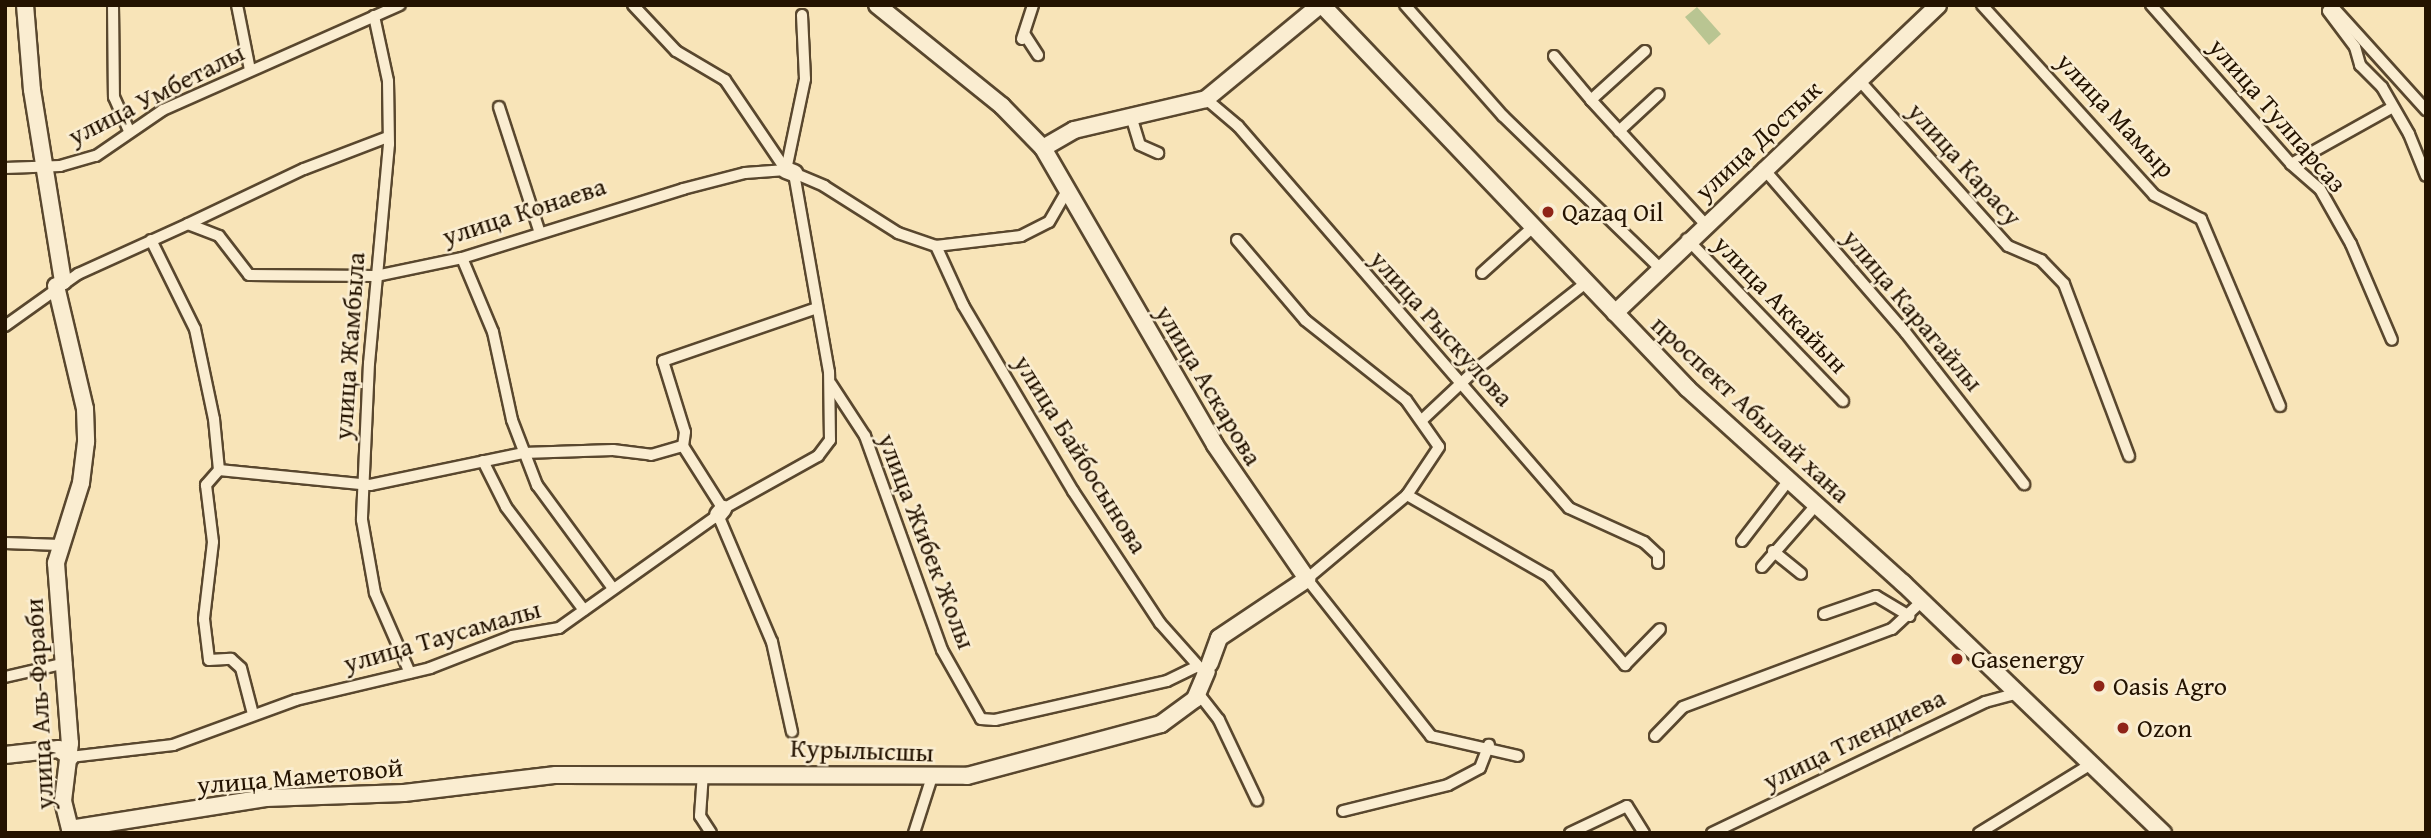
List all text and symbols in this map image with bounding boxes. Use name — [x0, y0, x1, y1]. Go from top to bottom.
street label: улица Тулпарсаз — [2202, 31, 2354, 199]
street label: улица Умбеталы — [63, 36, 249, 152]
street label: улица Мамыр — [2050, 46, 2182, 184]
street label: улица Достык — [1688, 73, 1828, 207]
street label: улица Карасу — [1901, 96, 2029, 232]
street label: улица Конаева — [438, 170, 610, 252]
place label: Qazaq Oil — [1562, 196, 1664, 228]
marker: Qazaq Oil — [1540, 204, 1556, 220]
street label: улица Карагайлы — [1836, 223, 1990, 397]
street label: улица Аккайын — [1707, 228, 1855, 380]
street label: улица Рыскулова — [1364, 244, 1520, 412]
street label: улица Жамбыла — [327, 251, 371, 441]
street label: улица Аскарова — [1149, 299, 1269, 471]
street label: проспект Абылай хана — [1645, 309, 1857, 509]
street label: улица Байбосынова — [1007, 349, 1155, 559]
street label: улица Жибек Жолы — [872, 429, 982, 653]
street label: улица Таусамалы — [340, 593, 544, 679]
street label: улица Аль-Фараби — [18, 598, 60, 810]
place label: Gasenergy — [1971, 643, 2085, 675]
marker: Gasenergy — [1949, 651, 1965, 667]
place label: Oasis Agro — [2113, 670, 2227, 702]
marker: Oasis Agro — [2091, 678, 2107, 694]
street label: улица Тлендиева — [1758, 681, 1950, 797]
place label: Ozon — [2137, 712, 2192, 744]
marker: Ozon — [2115, 720, 2131, 736]
street label: Курылысшы — [790, 732, 934, 768]
street label: улица Маметовой — [196, 751, 404, 801]

